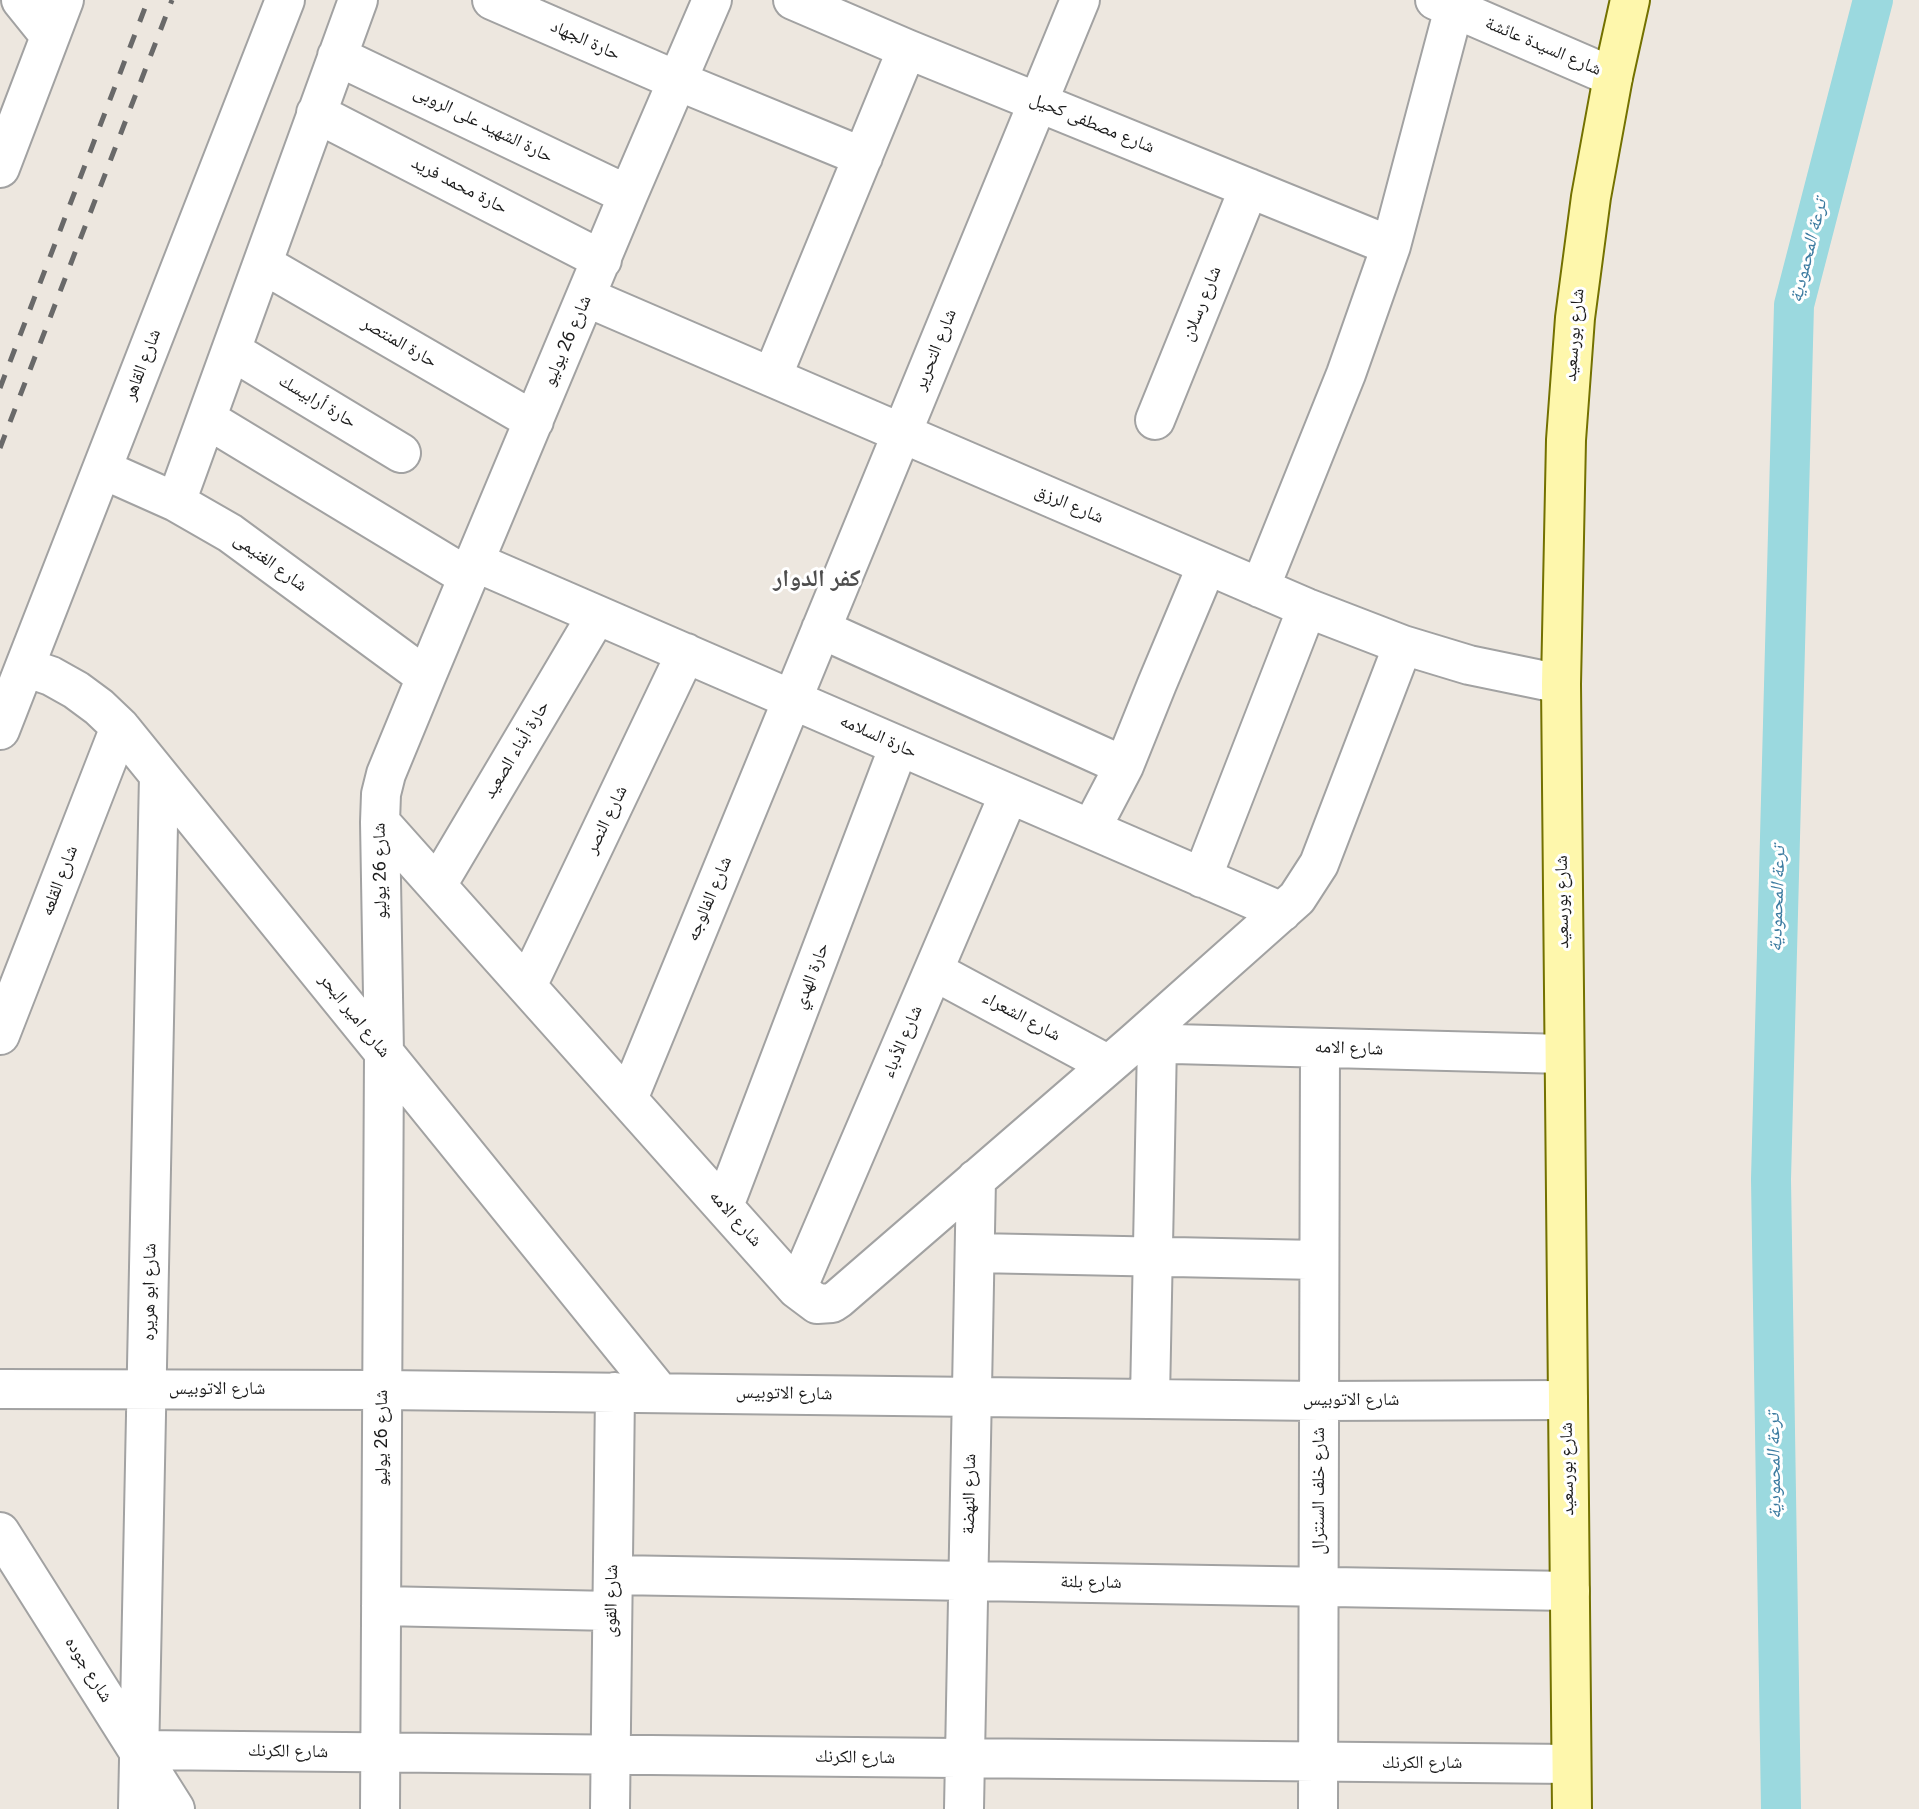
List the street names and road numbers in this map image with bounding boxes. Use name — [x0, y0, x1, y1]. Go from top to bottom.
street label: شارع السيدة عائشة — [1482, 13, 1604, 81]
street label: حارة الجهاد — [547, 16, 623, 66]
street label: حارة الشهيد على الروبى — [410, 82, 556, 168]
street label: شارع مصطفى كحيل — [1026, 89, 1158, 159]
street label: حارة محمد فريد — [407, 153, 511, 219]
street label: شارع رسلان — [1177, 263, 1227, 345]
street label: شارع بورسعيد — [1560, 288, 1590, 382]
street label: شارع 26 يوليو — [539, 292, 597, 390]
street label: شارع التحرير — [910, 306, 962, 394]
street label: حارة المنتصر — [358, 313, 440, 373]
street label: شارع القاهر — [120, 326, 166, 404]
street label: حارة أرابيسك — [274, 370, 360, 434]
street label: شارع الرزق — [1031, 481, 1107, 529]
street label: شارع الغنيمى — [229, 529, 311, 597]
street label: حارة أبناء الصعيد — [479, 697, 555, 803]
street label: حارة السلامه — [836, 710, 920, 764]
street label: شارع النصر — [581, 782, 633, 858]
street label: شارع 26 يوليو — [369, 822, 393, 920]
street label: شارع القلعه — [37, 843, 83, 919]
street label: شارع الفالوجه — [682, 853, 738, 945]
street label: شارع بورسعيد — [1551, 855, 1575, 949]
street label: حارة الهدي — [789, 940, 835, 1012]
street label: شارع امير البحر — [314, 970, 394, 1062]
street label: شارع الشعراء — [978, 987, 1064, 1047]
street label: شارع الأدباء — [878, 1002, 928, 1082]
street label: شارع الامه — [1314, 1037, 1384, 1061]
street label: شارع الامه — [704, 1186, 766, 1252]
street label: شارع ابو هريره — [138, 1243, 162, 1341]
street label: شارع الاتوبيس — [169, 1378, 265, 1400]
street label: شارع الاتوبيس — [736, 1382, 832, 1406]
street label: شارع الاتوبيس — [1303, 1389, 1399, 1411]
street label: شارع 26 يوليو — [371, 1390, 393, 1486]
street label: شارع بورسعيد — [1556, 1422, 1580, 1516]
street label: شارع خلف السنترال — [1308, 1427, 1330, 1555]
street label: شارع النهضة — [958, 1453, 982, 1535]
street label: شارع القوى — [601, 1564, 623, 1638]
street label: شارع بلنة — [1060, 1572, 1122, 1594]
street label: شارع جوده — [59, 1633, 117, 1707]
street label: شارع الكرنك — [248, 1740, 328, 1764]
street label: شارع الكرنك — [815, 1746, 895, 1770]
street label: شارع الكرنك — [1382, 1752, 1462, 1774]

